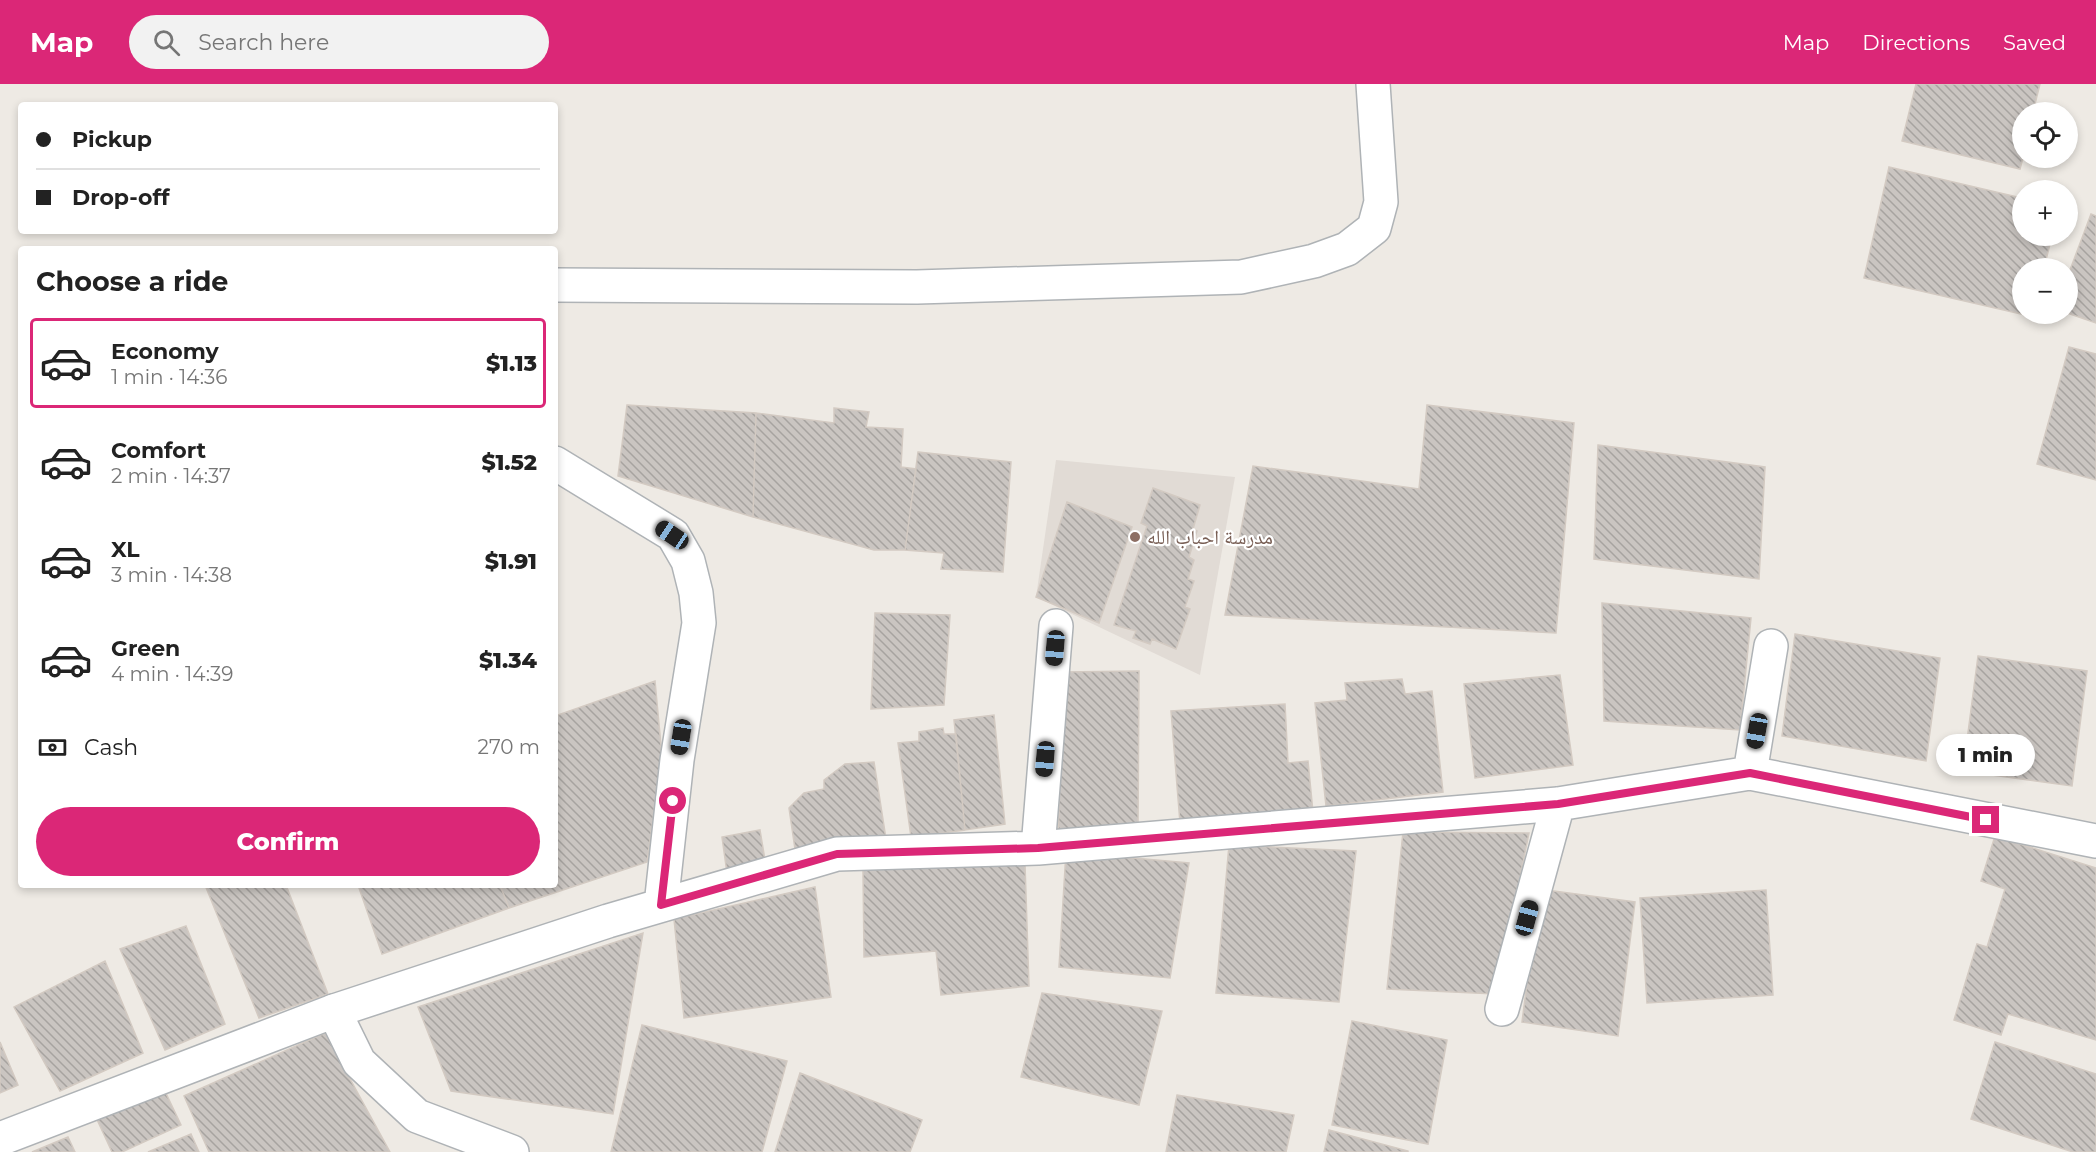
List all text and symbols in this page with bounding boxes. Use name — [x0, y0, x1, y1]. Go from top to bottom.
search box — [129, 15, 549, 69]
text: Map — [30, 25, 93, 59]
icon: search — [150, 26, 183, 59]
text: Search here — [198, 29, 329, 56]
text: Map — [1783, 30, 1829, 55]
text: Directions — [1862, 30, 1970, 55]
text: Saved — [2003, 30, 2066, 55]
map controls — [2012, 102, 2078, 324]
button: locate — [2012, 102, 2078, 168]
text: Pickup — [72, 126, 152, 153]
button: + — [2012, 180, 2078, 246]
text: Drop-off — [72, 184, 170, 211]
button: − — [2012, 258, 2078, 324]
text: Choose a ride — [36, 265, 228, 298]
icon: car — [39, 336, 93, 390]
text: Economy — [111, 338, 219, 365]
text: $1.13 — [486, 350, 537, 377]
text: 1 min · 14:36 — [111, 365, 227, 389]
icon: car — [39, 435, 93, 489]
text: Comfort — [111, 437, 206, 464]
text: $1.52 — [481, 449, 537, 476]
text: 2 min · 14:37 — [111, 464, 231, 488]
car — [652, 517, 692, 553]
place label: مدرسة احباب الله — [1147, 525, 1273, 549]
marker: مدرسة احباب الله — [1128, 530, 1142, 544]
icon: car — [39, 534, 93, 588]
text: XL — [111, 536, 140, 563]
text: $1.91 — [485, 548, 537, 575]
text: 3 min · 14:38 — [111, 563, 232, 587]
car — [1044, 629, 1066, 667]
icon: car — [39, 633, 93, 687]
text: Green — [111, 635, 180, 662]
text: $1.34 — [479, 647, 537, 674]
text: 4 min · 14:39 — [111, 662, 233, 686]
car — [1745, 712, 1769, 750]
car — [669, 718, 693, 756]
icon: cash — [36, 731, 69, 764]
callout: 1 min — [1936, 733, 2036, 775]
text: Cash — [84, 734, 138, 761]
text: 270 m — [478, 735, 540, 759]
car — [1034, 740, 1056, 778]
text: 1 min — [1958, 743, 2013, 767]
route start — [659, 787, 686, 814]
route end — [1972, 806, 1999, 833]
button: Confirm — [36, 807, 540, 876]
car — [1514, 898, 1540, 938]

